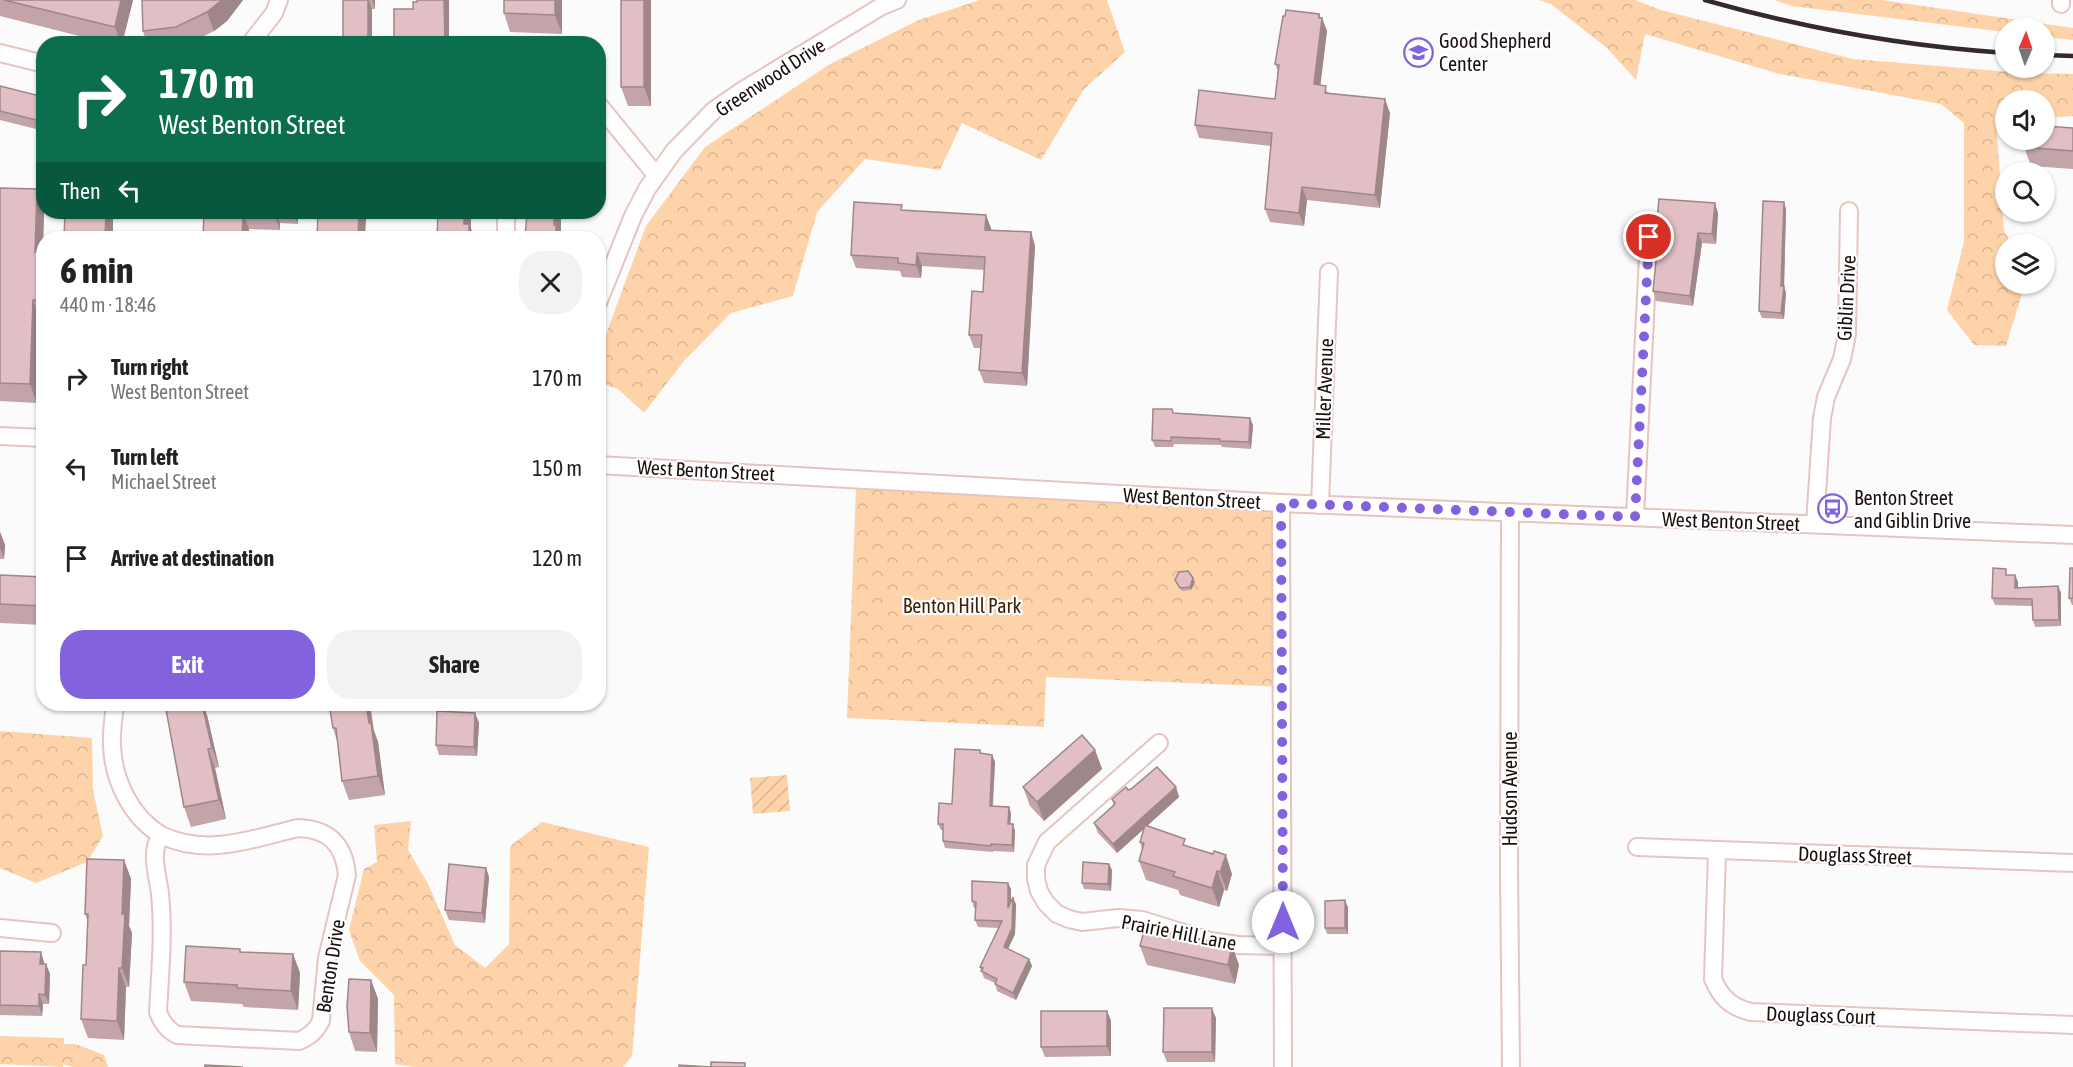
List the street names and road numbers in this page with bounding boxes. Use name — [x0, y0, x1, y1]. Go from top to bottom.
street label: Greenwood Drive — [711, 33, 829, 121]
street label: Giblin Drive — [1832, 255, 1860, 341]
street label: Miller Avenue — [1311, 338, 1337, 440]
street label: West Benton Street — [636, 455, 776, 485]
street label: West Benton Street — [1122, 483, 1262, 513]
street label: West Benton Street — [1662, 507, 1801, 535]
street label: Hudson Avenue — [1498, 731, 1521, 847]
street label: Douglass Street — [1798, 842, 1913, 868]
street label: Prairie Hill Lane — [1119, 910, 1239, 954]
street label: Benton Drive — [311, 918, 349, 1014]
street label: Douglass Court — [1766, 1002, 1877, 1028]

